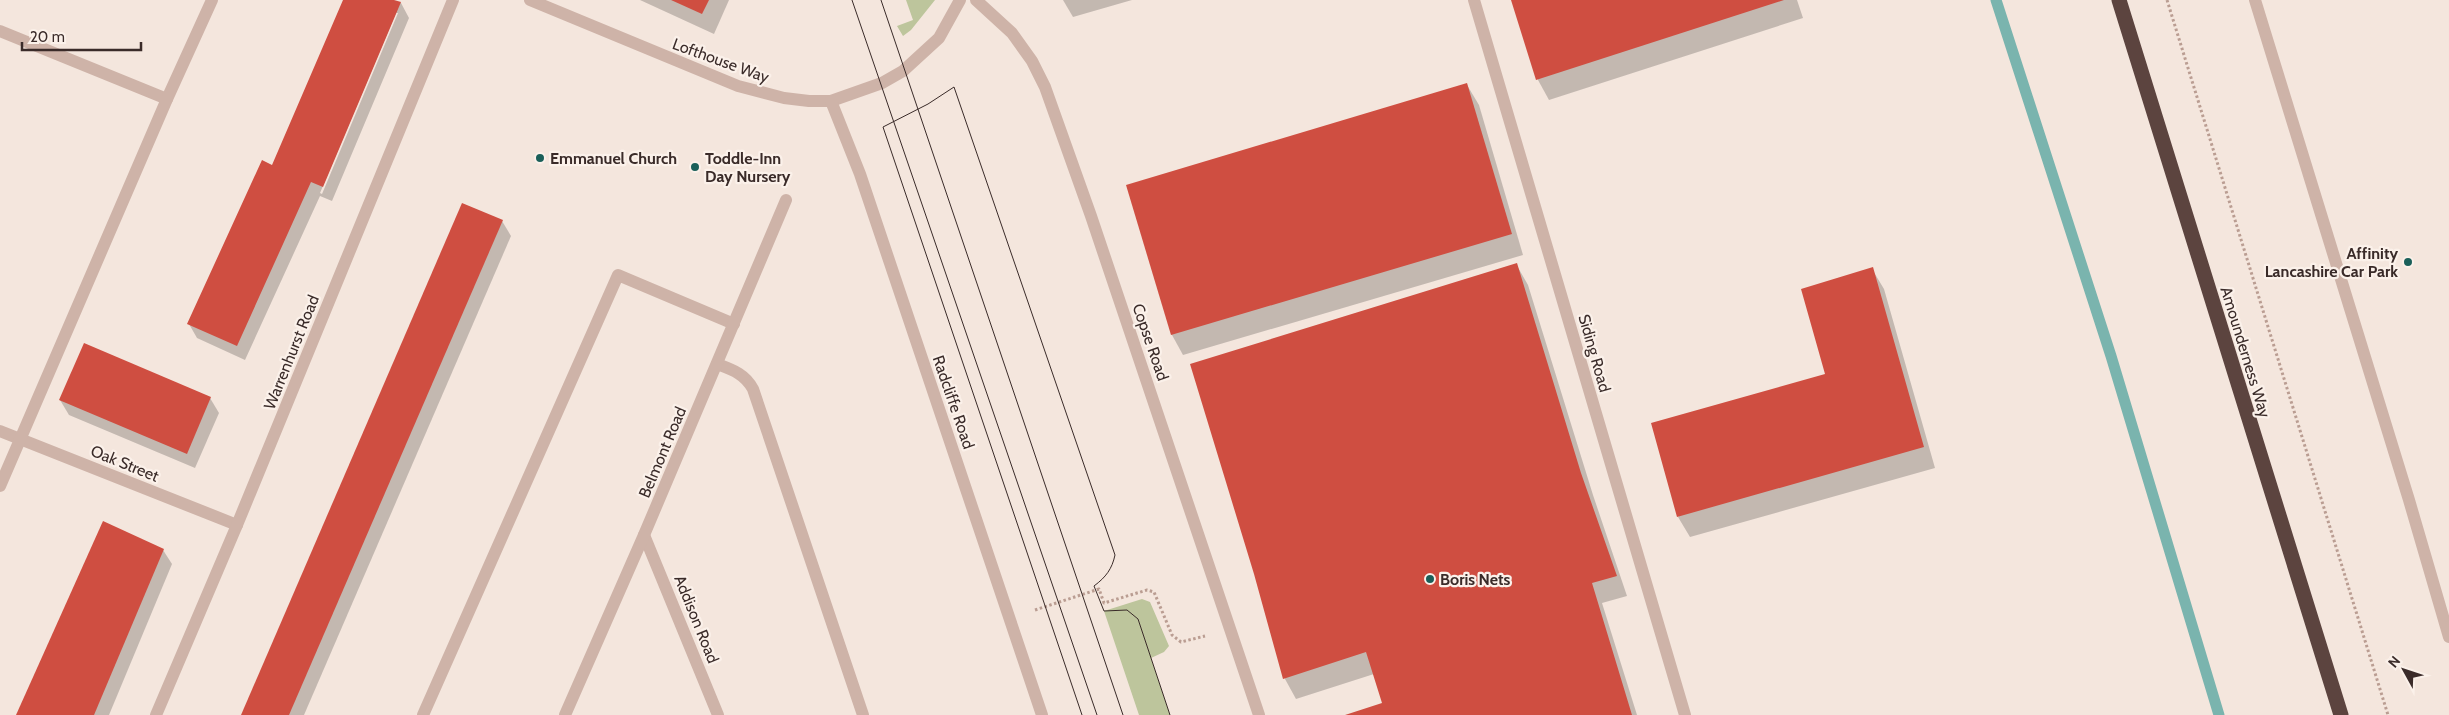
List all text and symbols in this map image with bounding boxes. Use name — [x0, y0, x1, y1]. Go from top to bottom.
scale bar — [22, 20, 141, 52]
text: 20 m — [30, 28, 65, 46]
street label: Lofthouse Way — [670, 34, 772, 87]
place label: Emmanuel Church — [550, 149, 677, 168]
place label: Toddle-Inn Day Nursery — [705, 149, 791, 186]
marker: Emmanuel Church — [534, 152, 546, 164]
marker: Toddle-Inn Day Nursery — [689, 161, 701, 173]
place label: Affinity Lancashire Car Park — [2265, 244, 2398, 281]
marker: Affinity Lancashire Car Park — [2402, 256, 2414, 268]
street label: Amounderness Way — [2217, 284, 2274, 420]
street label: Warrenhurst Road — [260, 292, 323, 412]
street label: Copse Road — [1128, 301, 1173, 383]
street label: Siding Road — [1574, 312, 1615, 394]
street label: Radcliffe Road — [929, 353, 978, 451]
street label: Belmont Road — [635, 404, 690, 500]
street label: Oak Street — [88, 441, 162, 486]
place label: Boris Nets — [1440, 570, 1510, 589]
street label: Addison Road — [670, 572, 723, 666]
marker: Boris Nets — [1424, 573, 1436, 585]
north arrow — [2379, 645, 2429, 695]
text: N — [2384, 652, 2404, 671]

